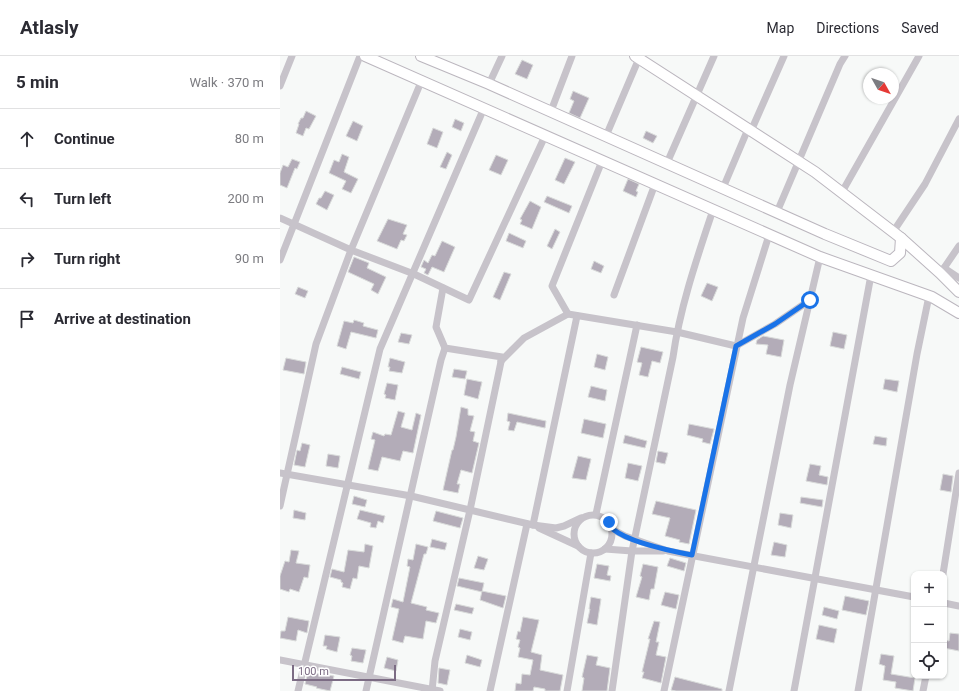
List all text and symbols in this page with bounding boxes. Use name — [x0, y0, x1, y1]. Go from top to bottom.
text: Atlasly — [20, 16, 79, 39]
text: Map — [767, 20, 794, 36]
text: Directions — [816, 20, 879, 36]
text: Saved — [901, 20, 939, 36]
north arrow — [863, 68, 899, 104]
text: 5 min — [16, 72, 59, 92]
text: Walk · 370 m — [189, 75, 264, 90]
icon: ahead — [16, 128, 38, 150]
text: Continue — [54, 130, 115, 148]
text: 80 m — [235, 131, 264, 146]
icon: left — [16, 188, 38, 210]
text: Turn left — [54, 190, 111, 208]
text: 200 m — [227, 191, 264, 206]
icon: right — [16, 248, 38, 270]
text: Turn right — [54, 250, 120, 268]
text: 90 m — [235, 251, 264, 266]
route start — [801, 291, 819, 309]
icon: arrive — [16, 308, 38, 330]
text: Arrive at destination — [54, 310, 191, 328]
route end — [600, 513, 618, 531]
map controls — [911, 571, 947, 679]
button: + — [911, 571, 947, 607]
button: − — [911, 607, 947, 643]
button: locate — [911, 643, 947, 679]
scale bar — [292, 663, 396, 682]
text: 100 m — [298, 665, 329, 678]

